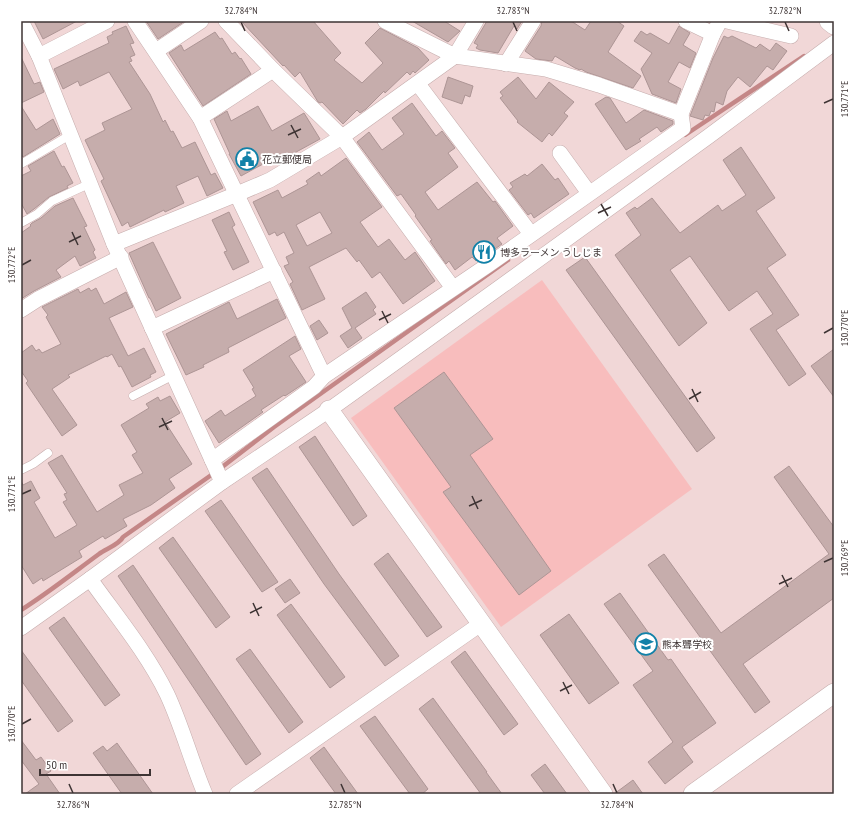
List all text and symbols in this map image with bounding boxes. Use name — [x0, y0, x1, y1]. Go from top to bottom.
text: 32.784°N — [224, 4, 258, 17]
text: 32.783°N — [496, 4, 530, 17]
text: 32.782°N — [768, 4, 802, 17]
text: 130.771°E — [838, 81, 851, 117]
public building icon: 花立郵便局 — [234, 146, 260, 172]
place label: 花立郵便局 — [262, 153, 312, 166]
restaurant icon: 博多ラーメン うしじま — [471, 239, 497, 265]
place label: 博多ラーメン うしじま — [500, 246, 602, 259]
text: 130.772°E — [5, 247, 18, 283]
text: 130.770°E — [838, 310, 851, 346]
text: 130.771°E — [5, 476, 18, 512]
text: 130.769°E — [838, 540, 851, 576]
school or university icon: 熊本聾学校 — [633, 631, 659, 657]
place label: 熊本聾学校 — [662, 638, 712, 651]
text: 130.770°E — [5, 706, 18, 742]
scale bar — [40, 751, 150, 777]
text: 50 m — [46, 757, 67, 772]
text: 32.786°N — [56, 798, 90, 811]
text: 32.785°N — [328, 798, 362, 811]
text: 32.784°N — [600, 798, 634, 811]

